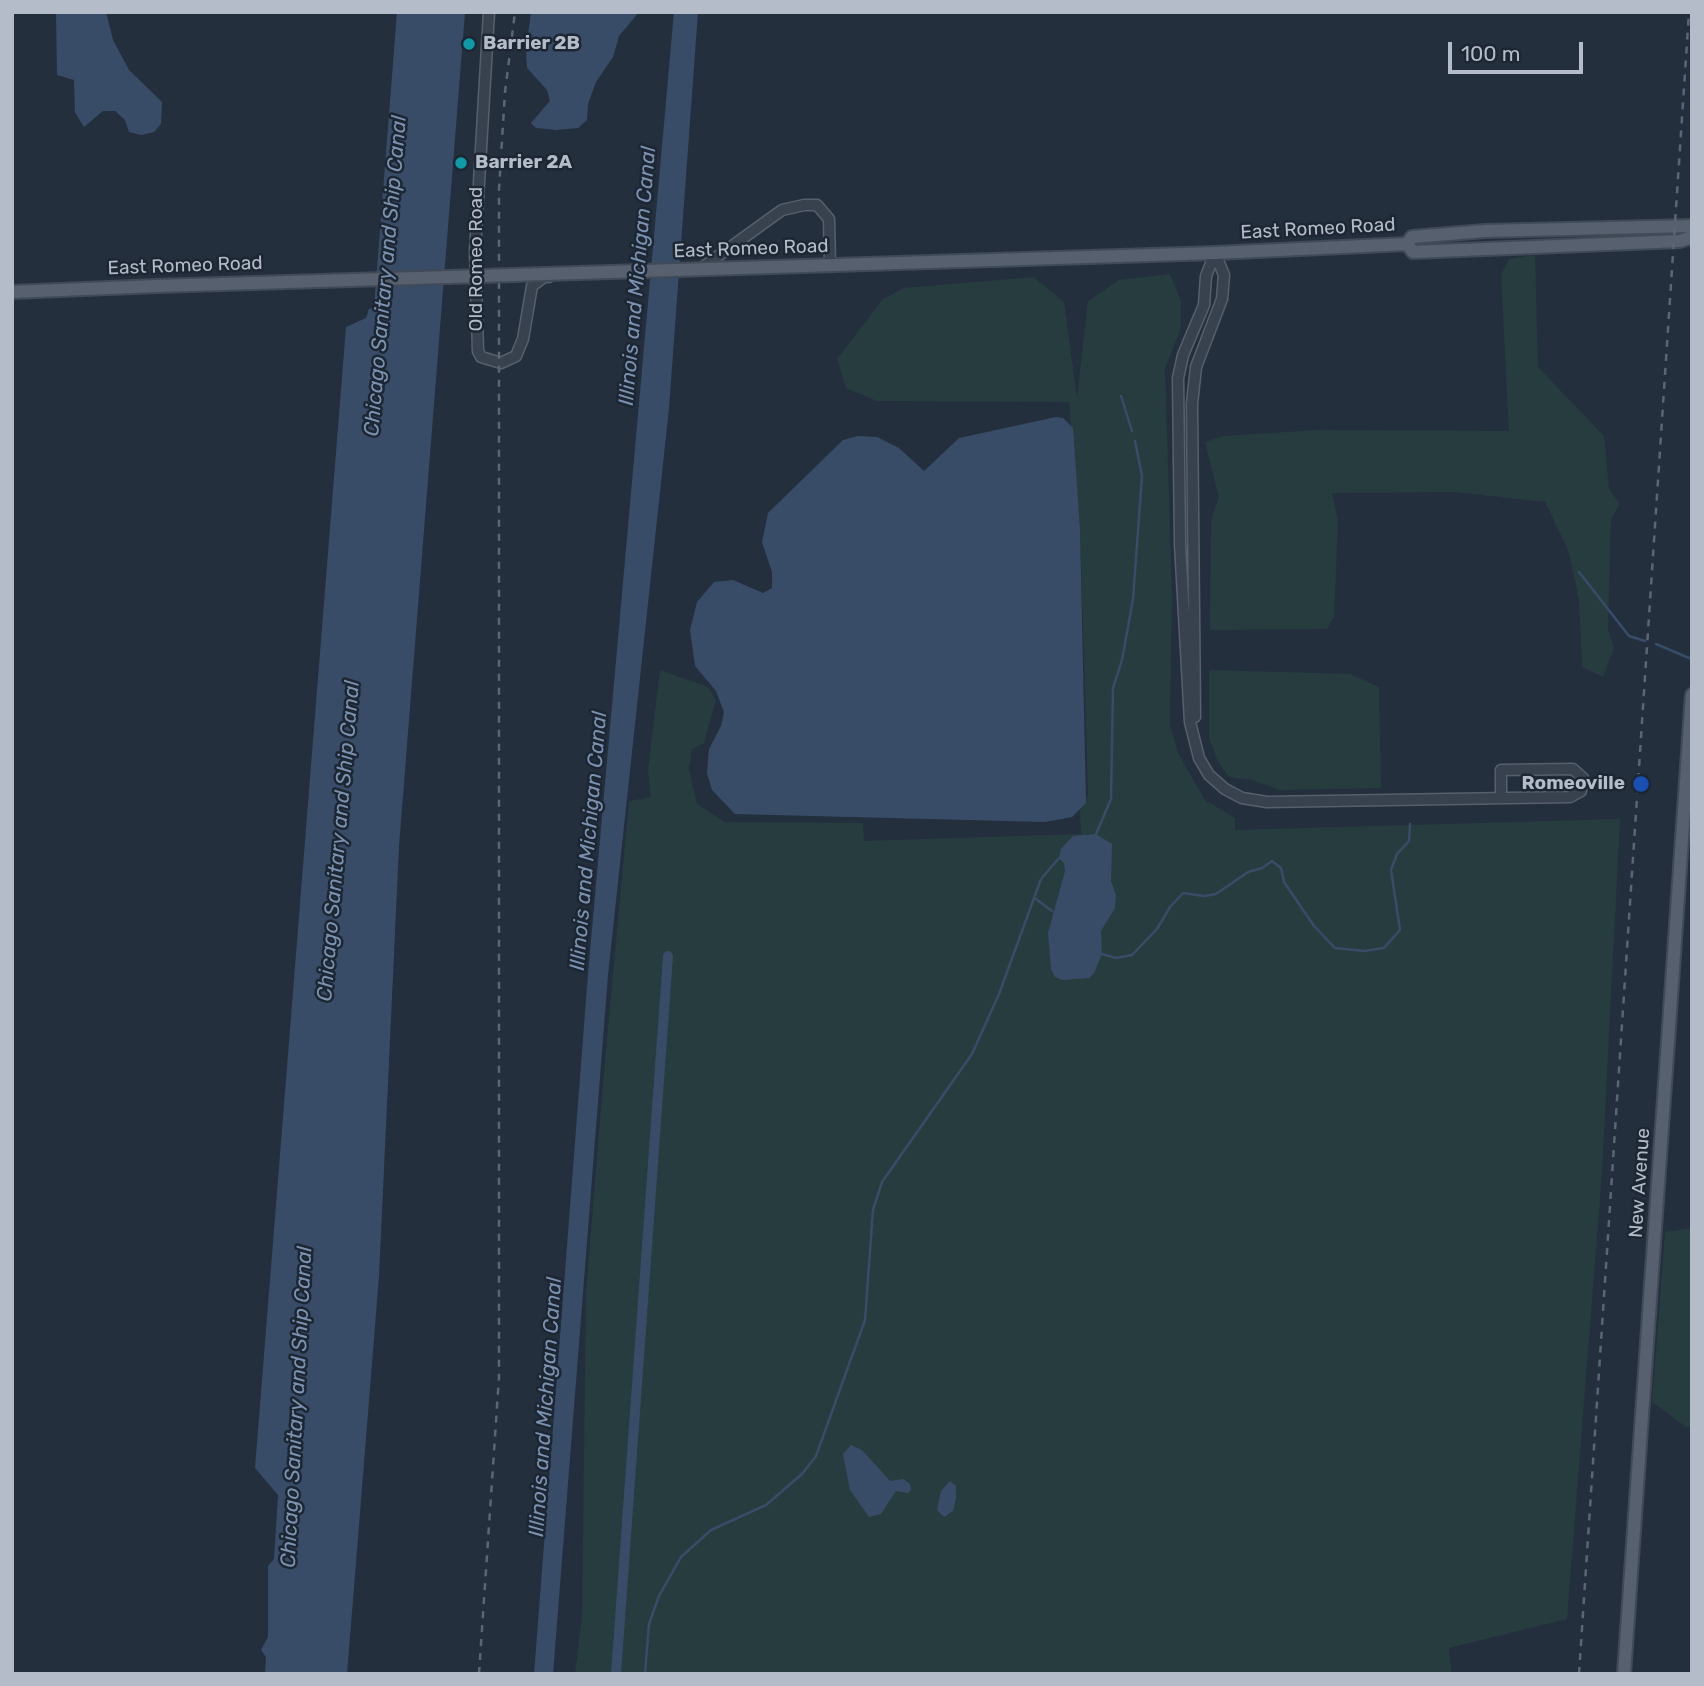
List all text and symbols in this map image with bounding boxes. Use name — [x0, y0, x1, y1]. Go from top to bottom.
scale bar — [1452, 28, 1587, 72]
place label: Barrier 2B — [483, 33, 580, 55]
marker: Barrier 2B — [461, 36, 477, 52]
text: 100 m — [1461, 41, 1520, 66]
water label: Chicago Sanitary and Ship Canal — [359, 115, 413, 437]
water label: Illinois and Michigan Canal — [614, 145, 662, 407]
place label: Barrier 2A — [475, 152, 572, 174]
marker: Barrier 2A — [453, 155, 469, 171]
street label: Old Romeo Road — [466, 187, 488, 331]
street label: East Romeo Road — [1240, 214, 1396, 244]
street label: East Romeo Road — [673, 235, 829, 263]
street label: East Romeo Road — [107, 252, 263, 280]
water label: Chicago Sanitary and Ship Canal — [312, 680, 366, 1002]
water label: Illinois and Michigan Canal — [565, 710, 613, 972]
place label: Romeoville — [1522, 773, 1625, 795]
marker: Romeoville — [1631, 774, 1651, 794]
street label: New Avenue — [1625, 1127, 1655, 1239]
water label: Chicago Sanitary and Ship Canal — [276, 1246, 318, 1568]
water label: Illinois and Michigan Canal — [524, 1276, 568, 1538]

